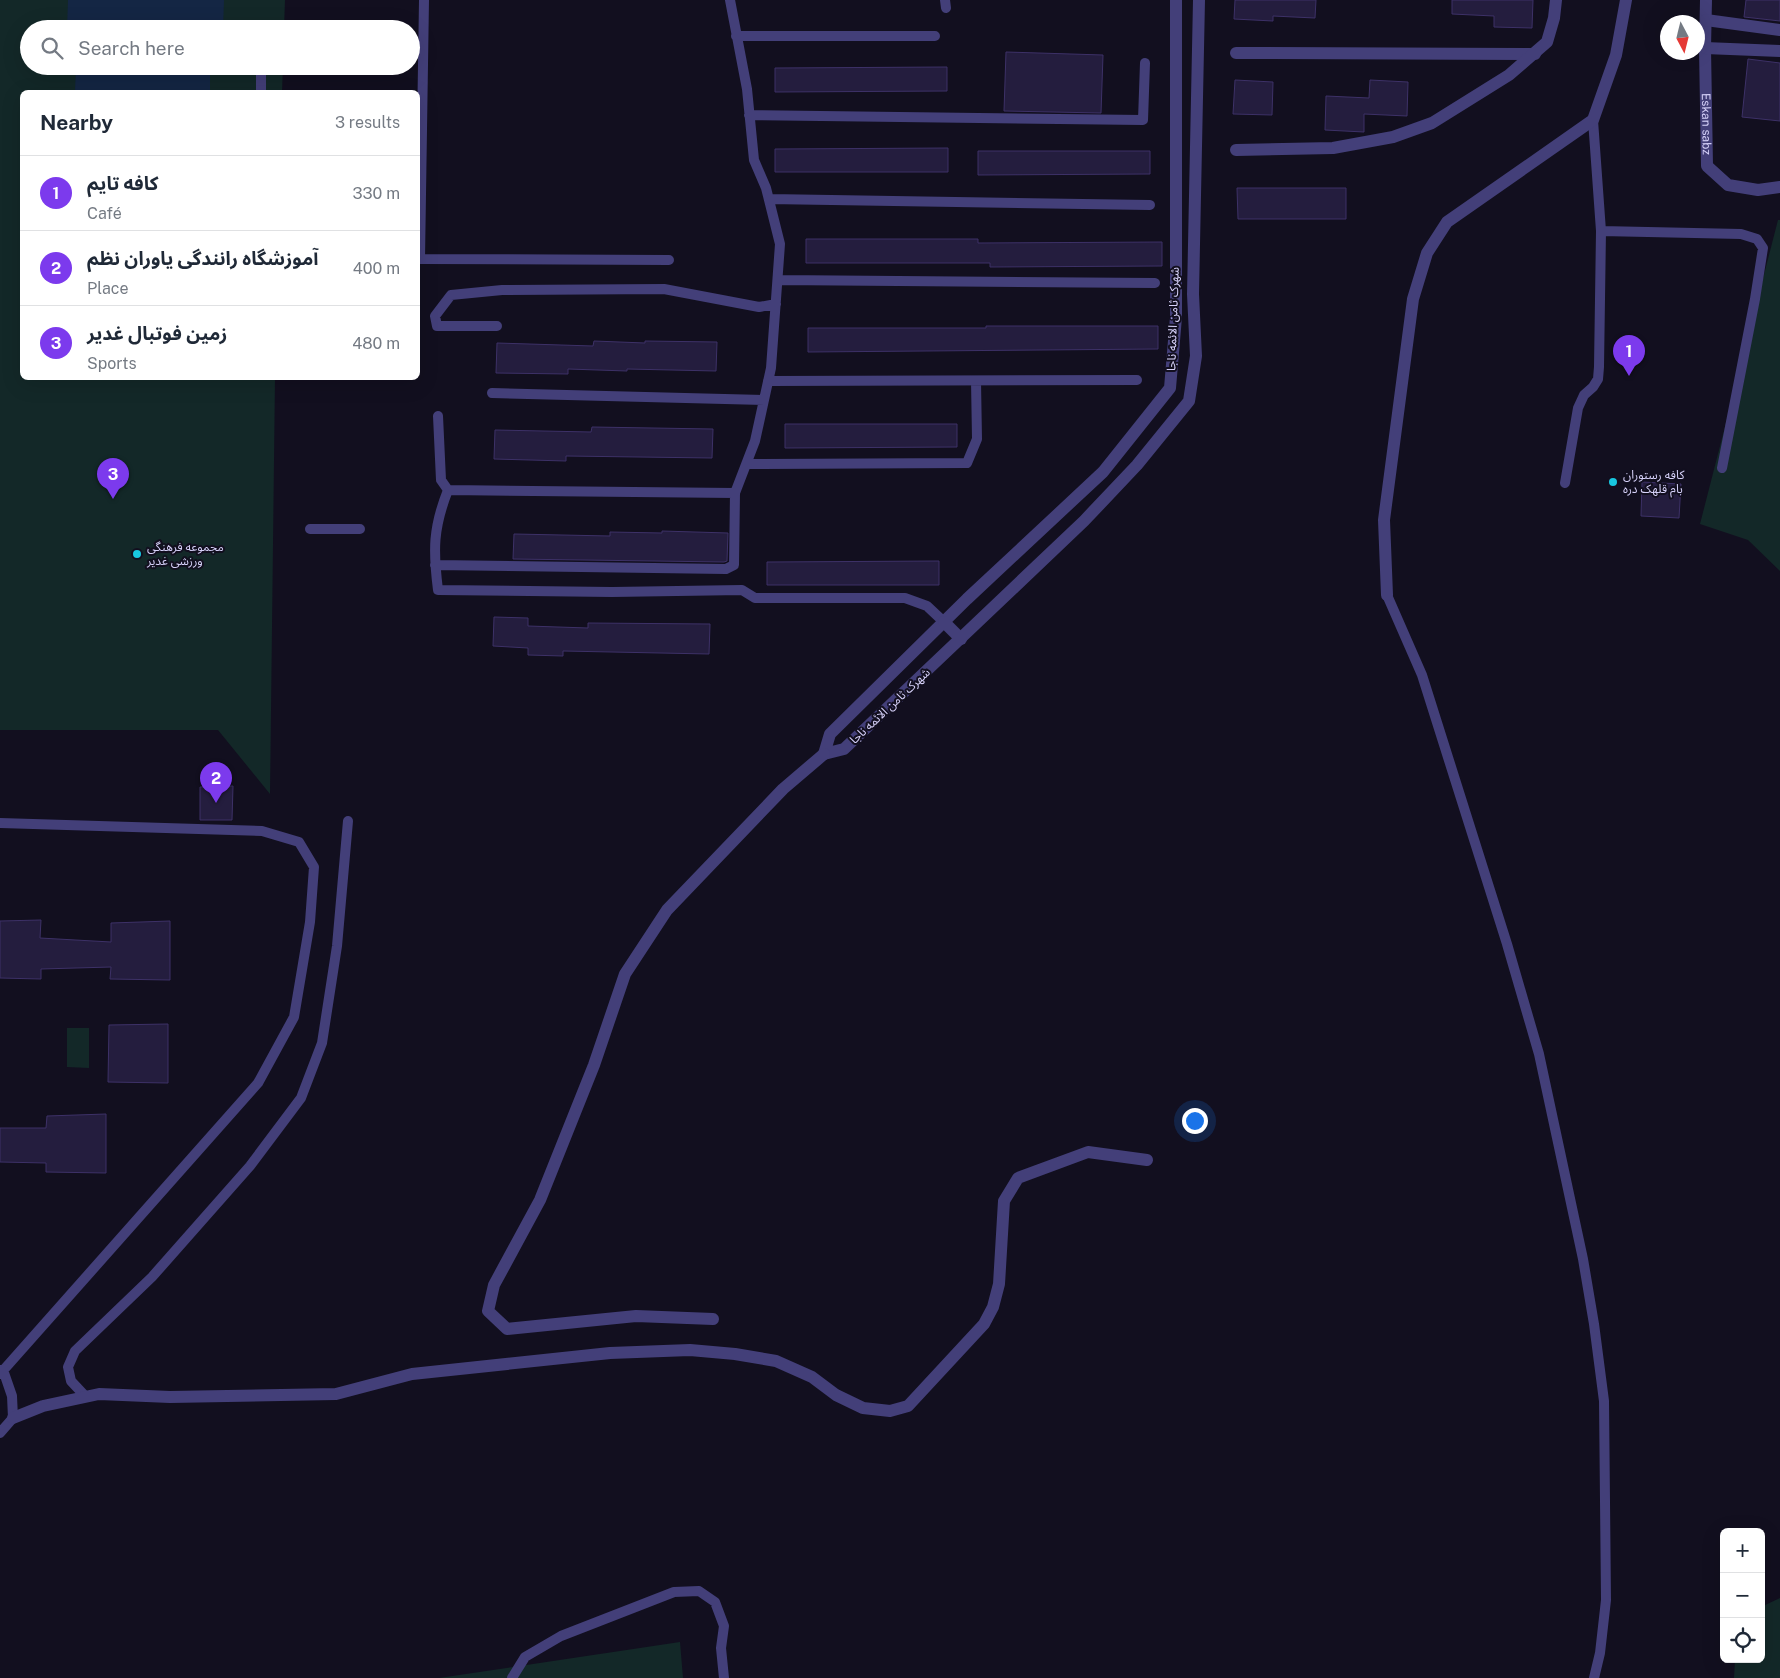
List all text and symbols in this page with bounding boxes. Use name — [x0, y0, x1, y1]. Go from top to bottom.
north arrow — [1660, 15, 1705, 60]
search box — [20, 20, 420, 75]
icon: search — [38, 34, 66, 62]
text: Search here — [78, 37, 185, 59]
street label: Eskan sabz — [1699, 93, 1714, 155]
text: Nearby — [40, 110, 113, 135]
text: 3 results — [335, 113, 400, 132]
text: کافه تایم — [87, 172, 158, 194]
text: 1 — [53, 184, 59, 203]
text: 330 m — [353, 184, 400, 203]
text: Café — [87, 204, 122, 223]
text: آموزشگاه رانندگی یاوران نظم — [87, 247, 318, 269]
text: 2 — [51, 259, 61, 278]
text: 400 m — [353, 259, 400, 278]
street label: شهرک ثامن الائمه ناجا — [1164, 267, 1182, 371]
text: Place — [87, 279, 129, 298]
text: زمین فوتبال غدیر — [87, 322, 227, 344]
text: 3 — [51, 334, 61, 353]
text: 480 m — [352, 334, 400, 353]
pin: 1 — [1613, 335, 1645, 376]
text: Sports — [87, 354, 137, 373]
pin: 3 — [97, 458, 129, 499]
place label: کافه رستوران بام قلهک دره — [1623, 468, 1685, 498]
marker: کافه رستوران بام قلهک دره — [1607, 476, 1619, 488]
place label: مجموعه فرهنگی ورزشی غدیر — [146, 540, 224, 568]
marker: مجموعه فرهنگی ورزشی غدیر — [131, 548, 143, 560]
street label: شهرک ثامن الائمه ناجا — [847, 665, 933, 747]
pin: 2 — [200, 762, 232, 803]
your location — [1182, 1108, 1208, 1134]
map controls — [1720, 1528, 1765, 1663]
button: + — [1720, 1528, 1765, 1573]
button: − — [1720, 1573, 1765, 1618]
button: locate — [1720, 1618, 1765, 1663]

